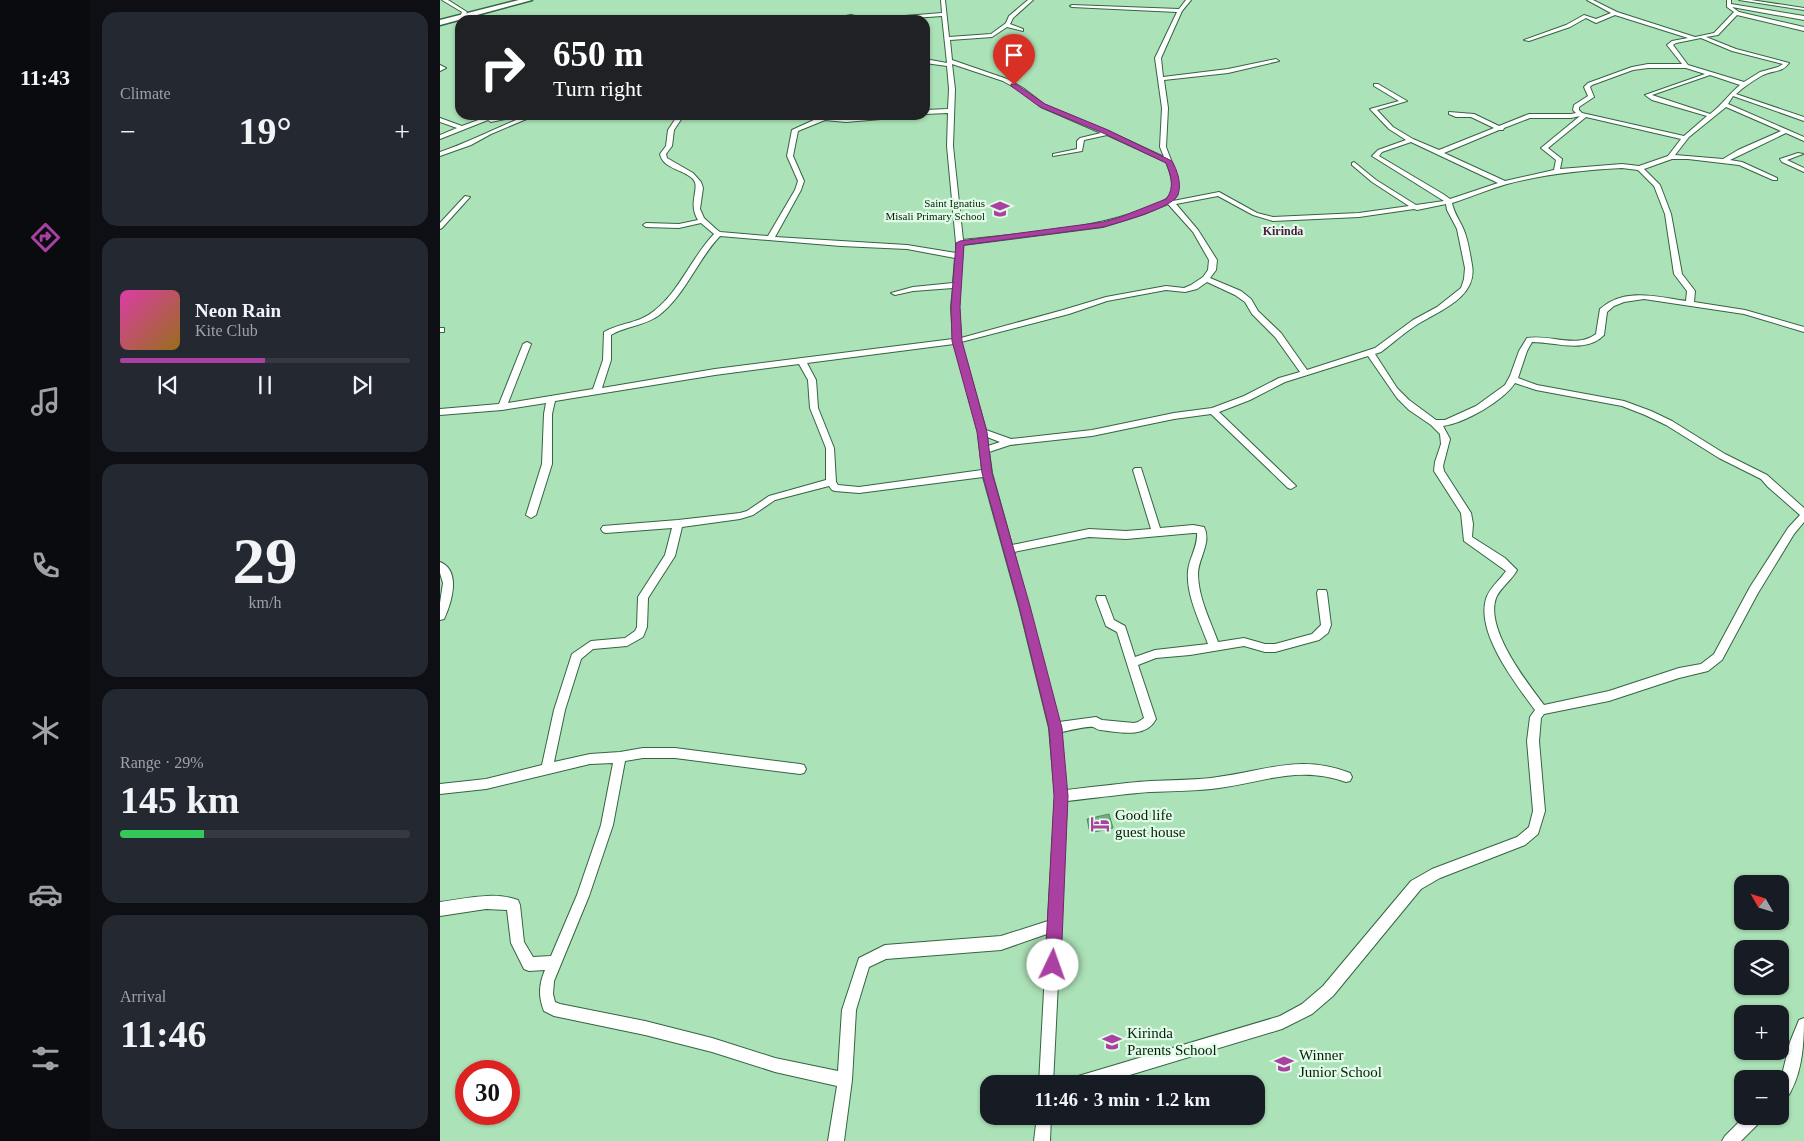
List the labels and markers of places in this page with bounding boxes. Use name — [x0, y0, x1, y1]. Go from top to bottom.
pin — [993, 34, 1035, 85]
place label: Saint Ignatius Misali Primary School — [885, 197, 985, 222]
school or university icon: Saint Ignatius Misali Primary School — [989, 198, 1011, 220]
place label: Good life guest house — [1115, 807, 1186, 840]
hotel icon: Good life guest house — [1089, 813, 1111, 835]
place label: Kirinda Parents School — [1127, 1025, 1217, 1058]
school or university icon: Kirinda Parents School — [1101, 1031, 1123, 1053]
place label: Winner Junior School — [1299, 1047, 1382, 1080]
school or university icon: Winner Junior School — [1273, 1053, 1295, 1075]

